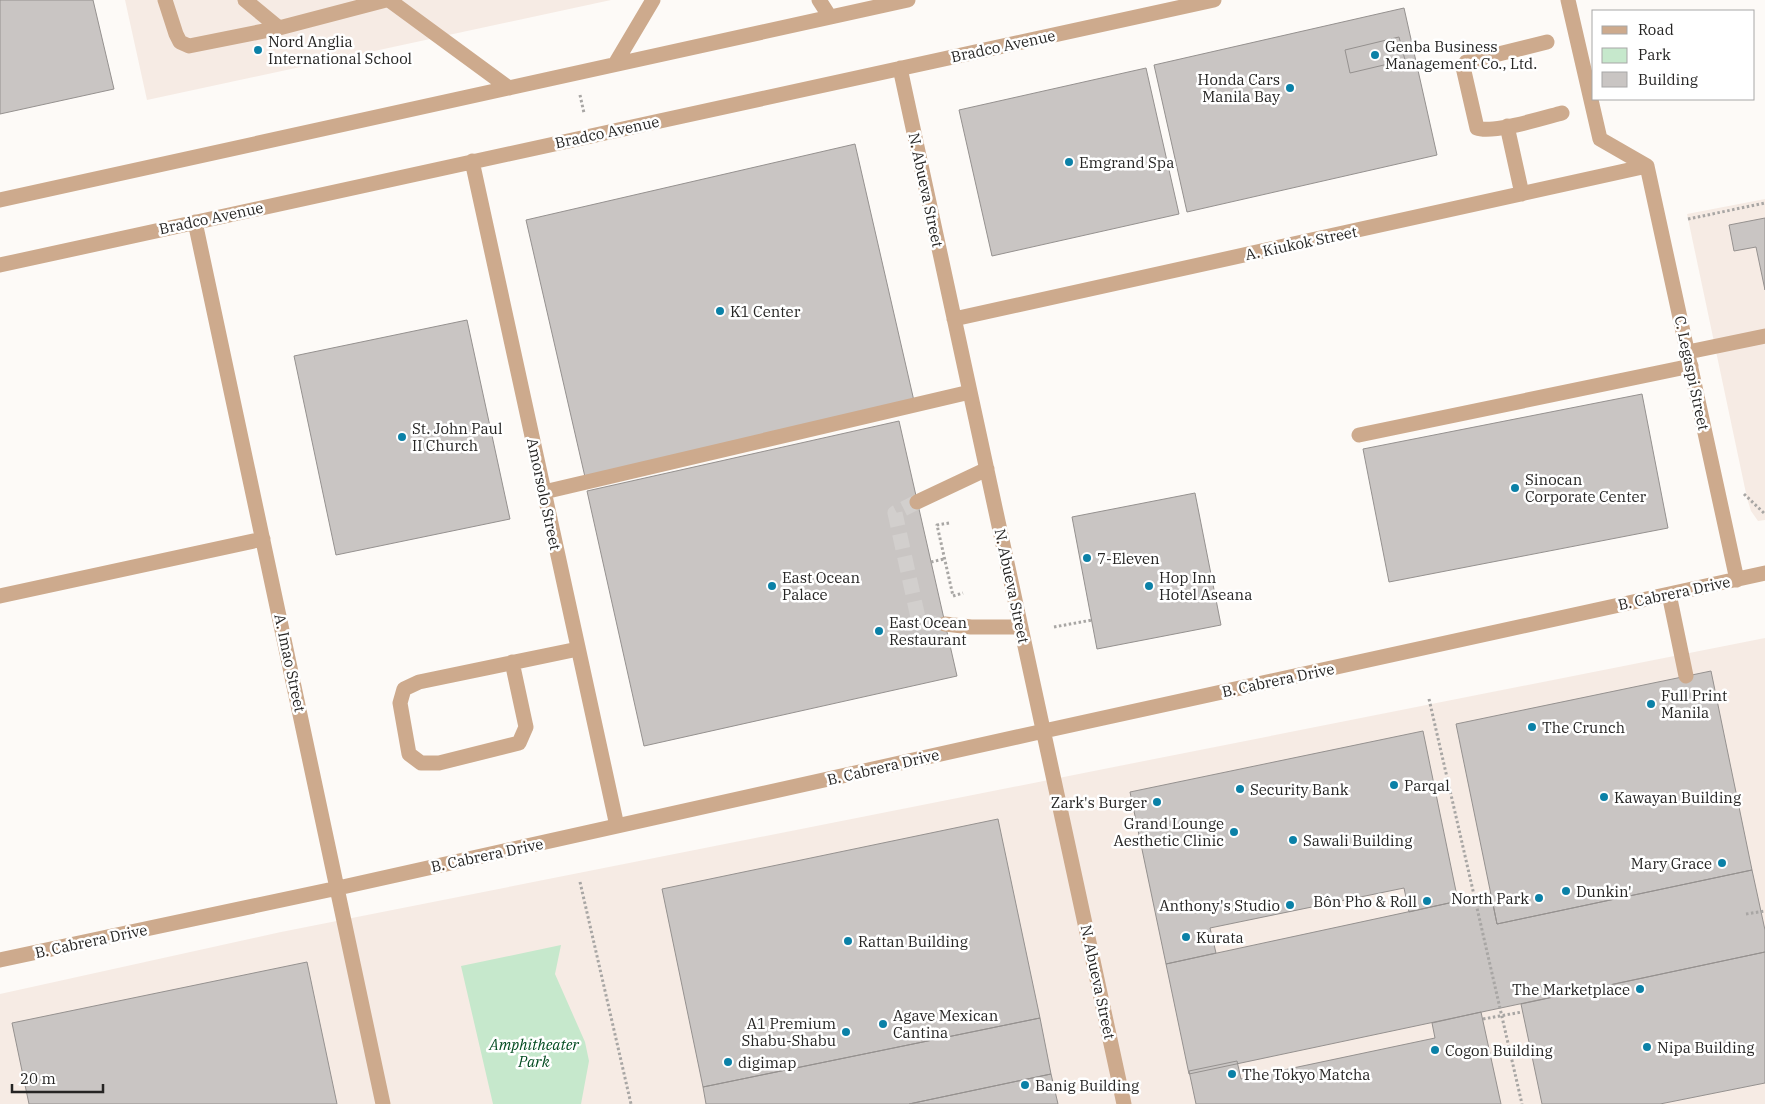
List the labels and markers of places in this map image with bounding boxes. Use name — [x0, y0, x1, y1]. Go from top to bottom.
place label: Nord Anglia International School — [268, 32, 412, 68]
place label: Genba Business Management Co., Ltd. — [1385, 37, 1537, 73]
marker: Nord Anglia International School — [252, 44, 264, 56]
marker: Genba Business Management Co., Ltd. — [1369, 49, 1381, 61]
place label: Honda Cars Manila Bay — [1198, 70, 1280, 106]
marker: Honda Cars Manila Bay — [1284, 82, 1296, 94]
place label: Emgrand Spa — [1079, 153, 1174, 172]
marker: Emgrand Spa — [1063, 156, 1075, 168]
place label: K1 Center — [730, 302, 801, 321]
marker: K1 Center — [714, 305, 726, 317]
place label: St. John Paul II Church — [412, 419, 502, 455]
marker: St. John Paul II Church — [396, 431, 408, 443]
place label: Sinocan Corporate Center — [1525, 470, 1647, 506]
marker: Sinocan Corporate Center — [1509, 482, 1521, 494]
place label: 7-Eleven — [1097, 549, 1160, 568]
marker: 7-Eleven — [1081, 552, 1093, 564]
place label: East Ocean Palace — [782, 568, 861, 604]
place label: Hop Inn Hotel Aseana — [1159, 568, 1252, 604]
marker: East Ocean Palace — [766, 580, 778, 592]
marker: Hop Inn Hotel Aseana — [1143, 580, 1155, 592]
place label: East Ocean Restaurant — [889, 613, 968, 649]
marker: East Ocean Restaurant — [873, 625, 885, 637]
place label: Full Print Manila — [1661, 686, 1727, 722]
marker: Full Print Manila — [1645, 698, 1657, 710]
place label: The Crunch — [1542, 718, 1625, 737]
marker: The Crunch — [1526, 721, 1538, 733]
place label: Parqal — [1404, 776, 1450, 795]
marker: Parqal — [1388, 779, 1400, 791]
place label: Security Bank — [1250, 780, 1349, 799]
marker: Security Bank — [1234, 783, 1246, 795]
place label: Kawayan Building — [1614, 788, 1741, 807]
marker: Kawayan Building — [1598, 791, 1610, 803]
place label: Zark's Burger — [1051, 793, 1147, 812]
marker: Zark's Burger — [1151, 796, 1163, 808]
place label: Grand Lounge Aesthetic Clinic — [1114, 814, 1224, 850]
marker: Grand Lounge Aesthetic Clinic — [1228, 826, 1240, 838]
place label: Sawali Building — [1303, 831, 1412, 850]
marker: Sawali Building — [1287, 834, 1299, 846]
place label: Mary Grace — [1631, 854, 1712, 873]
marker: Mary Grace — [1716, 857, 1728, 869]
place label: Dunkin' — [1576, 882, 1632, 901]
marker: Dunkin' — [1560, 885, 1572, 897]
place label: North Park — [1451, 889, 1529, 908]
place label: Bôn Pho & Roll — [1313, 892, 1417, 911]
marker: North Park — [1533, 892, 1545, 904]
marker: Bôn Pho & Roll — [1421, 895, 1433, 907]
place label: Anthony's Studio — [1159, 896, 1280, 915]
marker: Anthony's Studio — [1284, 899, 1296, 911]
place label: Kurata — [1196, 928, 1244, 947]
marker: Kurata — [1180, 931, 1192, 943]
place label: Rattan Building — [858, 932, 968, 951]
marker: Rattan Building — [842, 935, 854, 947]
place label: The Marketplace — [1512, 980, 1630, 999]
marker: The Marketplace — [1634, 983, 1646, 995]
place label: Agave Mexican Cantina — [893, 1006, 999, 1042]
place label: A1 Premium Shabu-Shabu — [741, 1014, 836, 1050]
marker: Agave Mexican Cantina — [877, 1018, 889, 1030]
marker: A1 Premium Shabu-Shabu — [840, 1026, 852, 1038]
place label: Nipa Building — [1657, 1038, 1754, 1057]
place label: Cogon Building — [1445, 1041, 1553, 1060]
marker: Nipa Building — [1641, 1041, 1653, 1053]
marker: Cogon Building — [1429, 1044, 1441, 1056]
place label: digimap — [738, 1053, 796, 1072]
marker: digimap — [722, 1056, 734, 1068]
place label: The Tokyo Matcha — [1242, 1065, 1371, 1084]
marker: The Tokyo Matcha — [1226, 1068, 1238, 1080]
place label: Banig Building — [1035, 1076, 1139, 1095]
marker: Banig Building — [1019, 1079, 1031, 1091]

